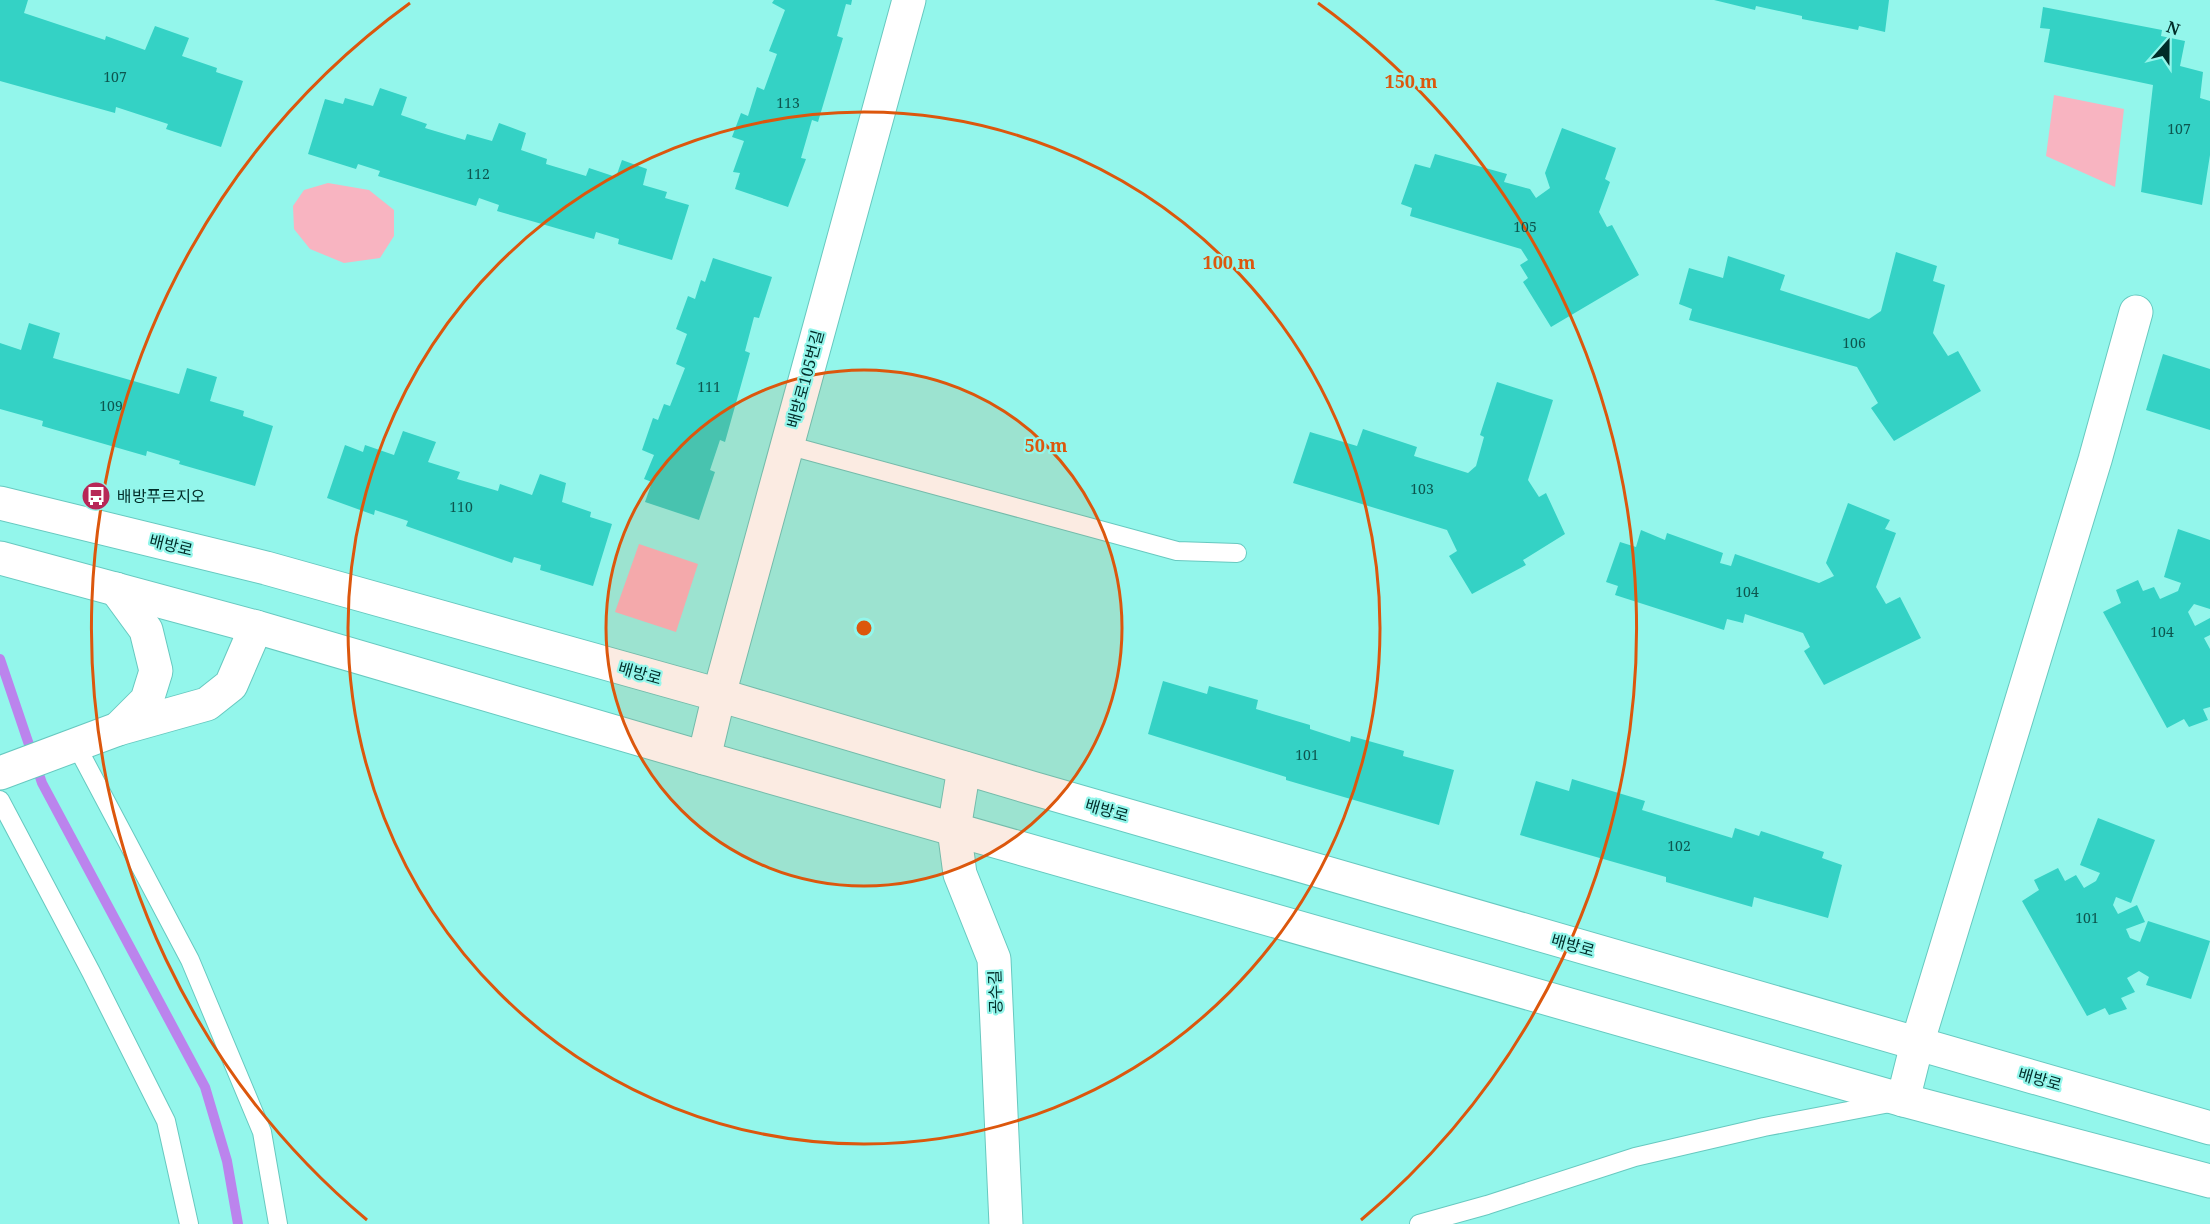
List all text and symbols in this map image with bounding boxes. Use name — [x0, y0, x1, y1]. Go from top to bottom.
north arrow — [2138, 12, 2198, 72]
text: N — [2164, 15, 2184, 41]
house number: 107 — [103, 67, 127, 86]
text: 150 m — [1385, 69, 1438, 93]
house number: 113 — [776, 93, 800, 112]
house number: 107 — [2167, 119, 2191, 138]
house number: 112 — [466, 164, 490, 183]
house number: 105 — [1513, 217, 1537, 236]
text: 100 m — [1203, 250, 1256, 274]
street label: 배방로105번길 — [781, 328, 829, 430]
house number: 106 — [1842, 333, 1866, 352]
house number: 111 — [697, 377, 721, 396]
house number: 109 — [99, 396, 123, 415]
text: 50 m — [1025, 433, 1068, 457]
house number: 103 — [1410, 479, 1434, 498]
bus stop icon: 배방푸르지오 — [80, 480, 112, 512]
place label: 배방푸르지오 — [117, 485, 205, 507]
house number: 110 — [449, 497, 473, 516]
street label: 배방로 — [147, 529, 195, 561]
house number: 104 — [1735, 582, 1759, 601]
centre of rings — [854, 618, 874, 638]
house number: 104 — [2150, 622, 2174, 641]
street label: 배방로 — [616, 656, 665, 690]
house number: 101 — [1295, 745, 1319, 764]
street label: 배방로 — [1083, 793, 1132, 827]
house number: 102 — [1667, 836, 1691, 855]
house number: 101 — [2075, 908, 2099, 927]
street label: 배방로 — [1549, 928, 1598, 962]
street label: 공수길 — [983, 970, 1007, 1014]
street label: 배방로 — [2016, 1062, 2065, 1096]

